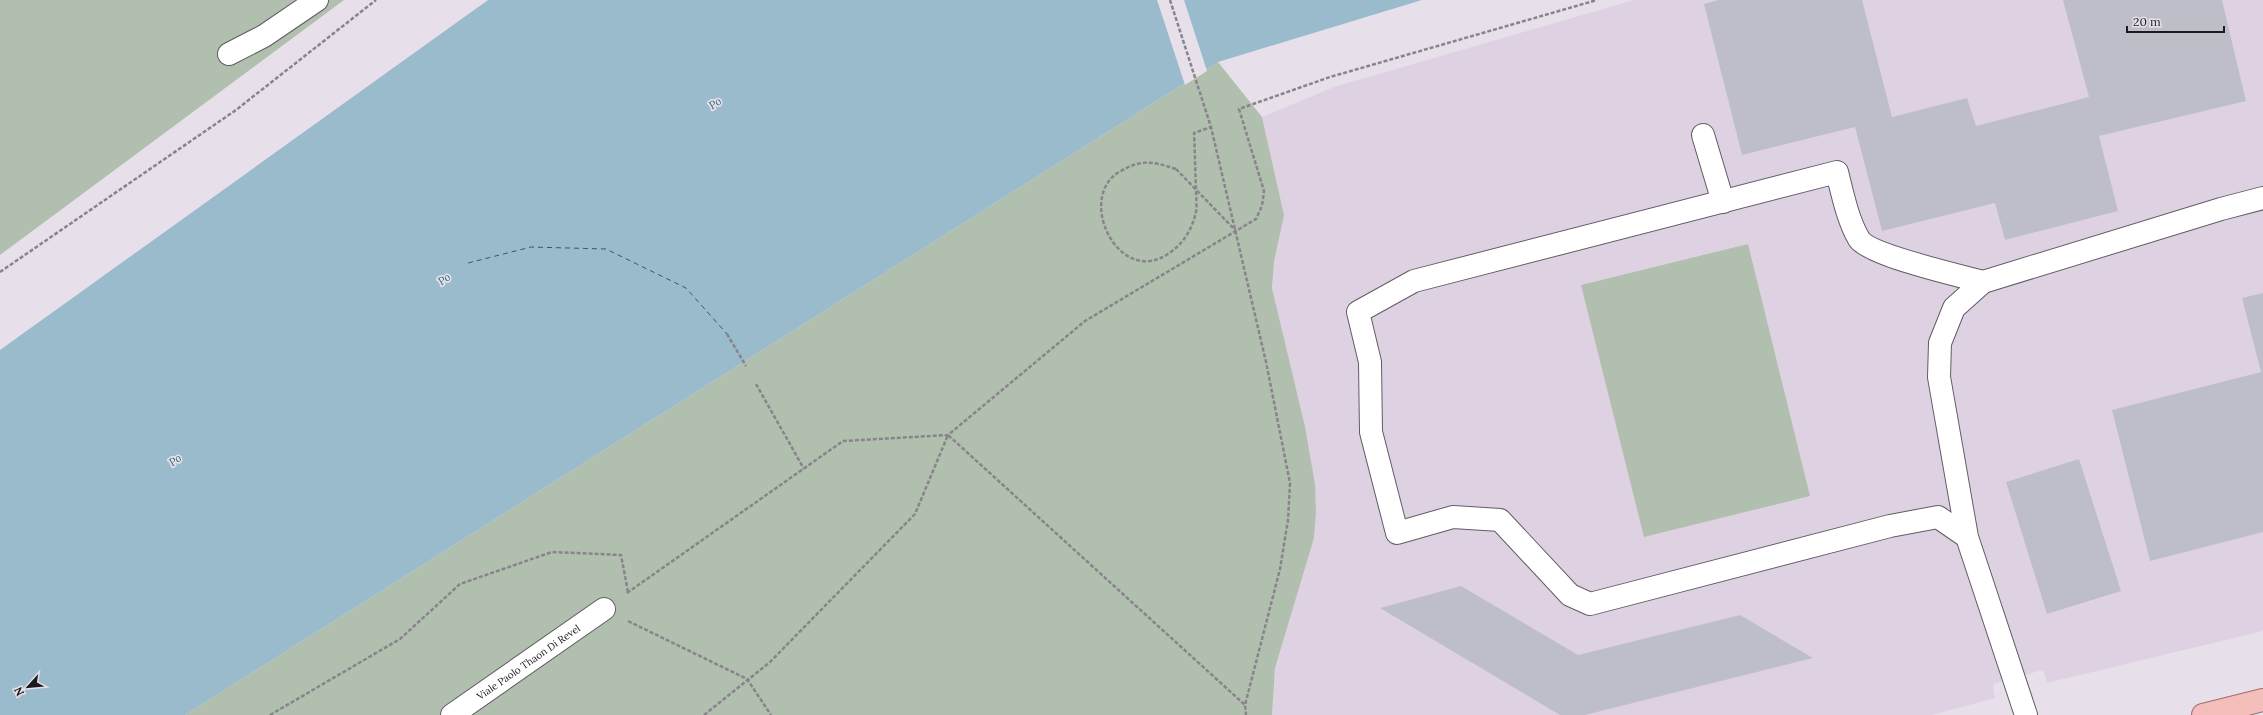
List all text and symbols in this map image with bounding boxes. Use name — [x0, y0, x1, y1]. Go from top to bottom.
scale bar — [2127, 8, 2224, 34]
text: 20 m — [2133, 14, 2161, 29]
water label: Po — [706, 94, 724, 112]
water label: Po — [435, 270, 453, 288]
water label: Po — [166, 451, 184, 469]
street label: Viale Paolo Thaon Di Revel — [473, 621, 583, 703]
north arrow — [8, 667, 48, 707]
text: N — [11, 684, 27, 699]

